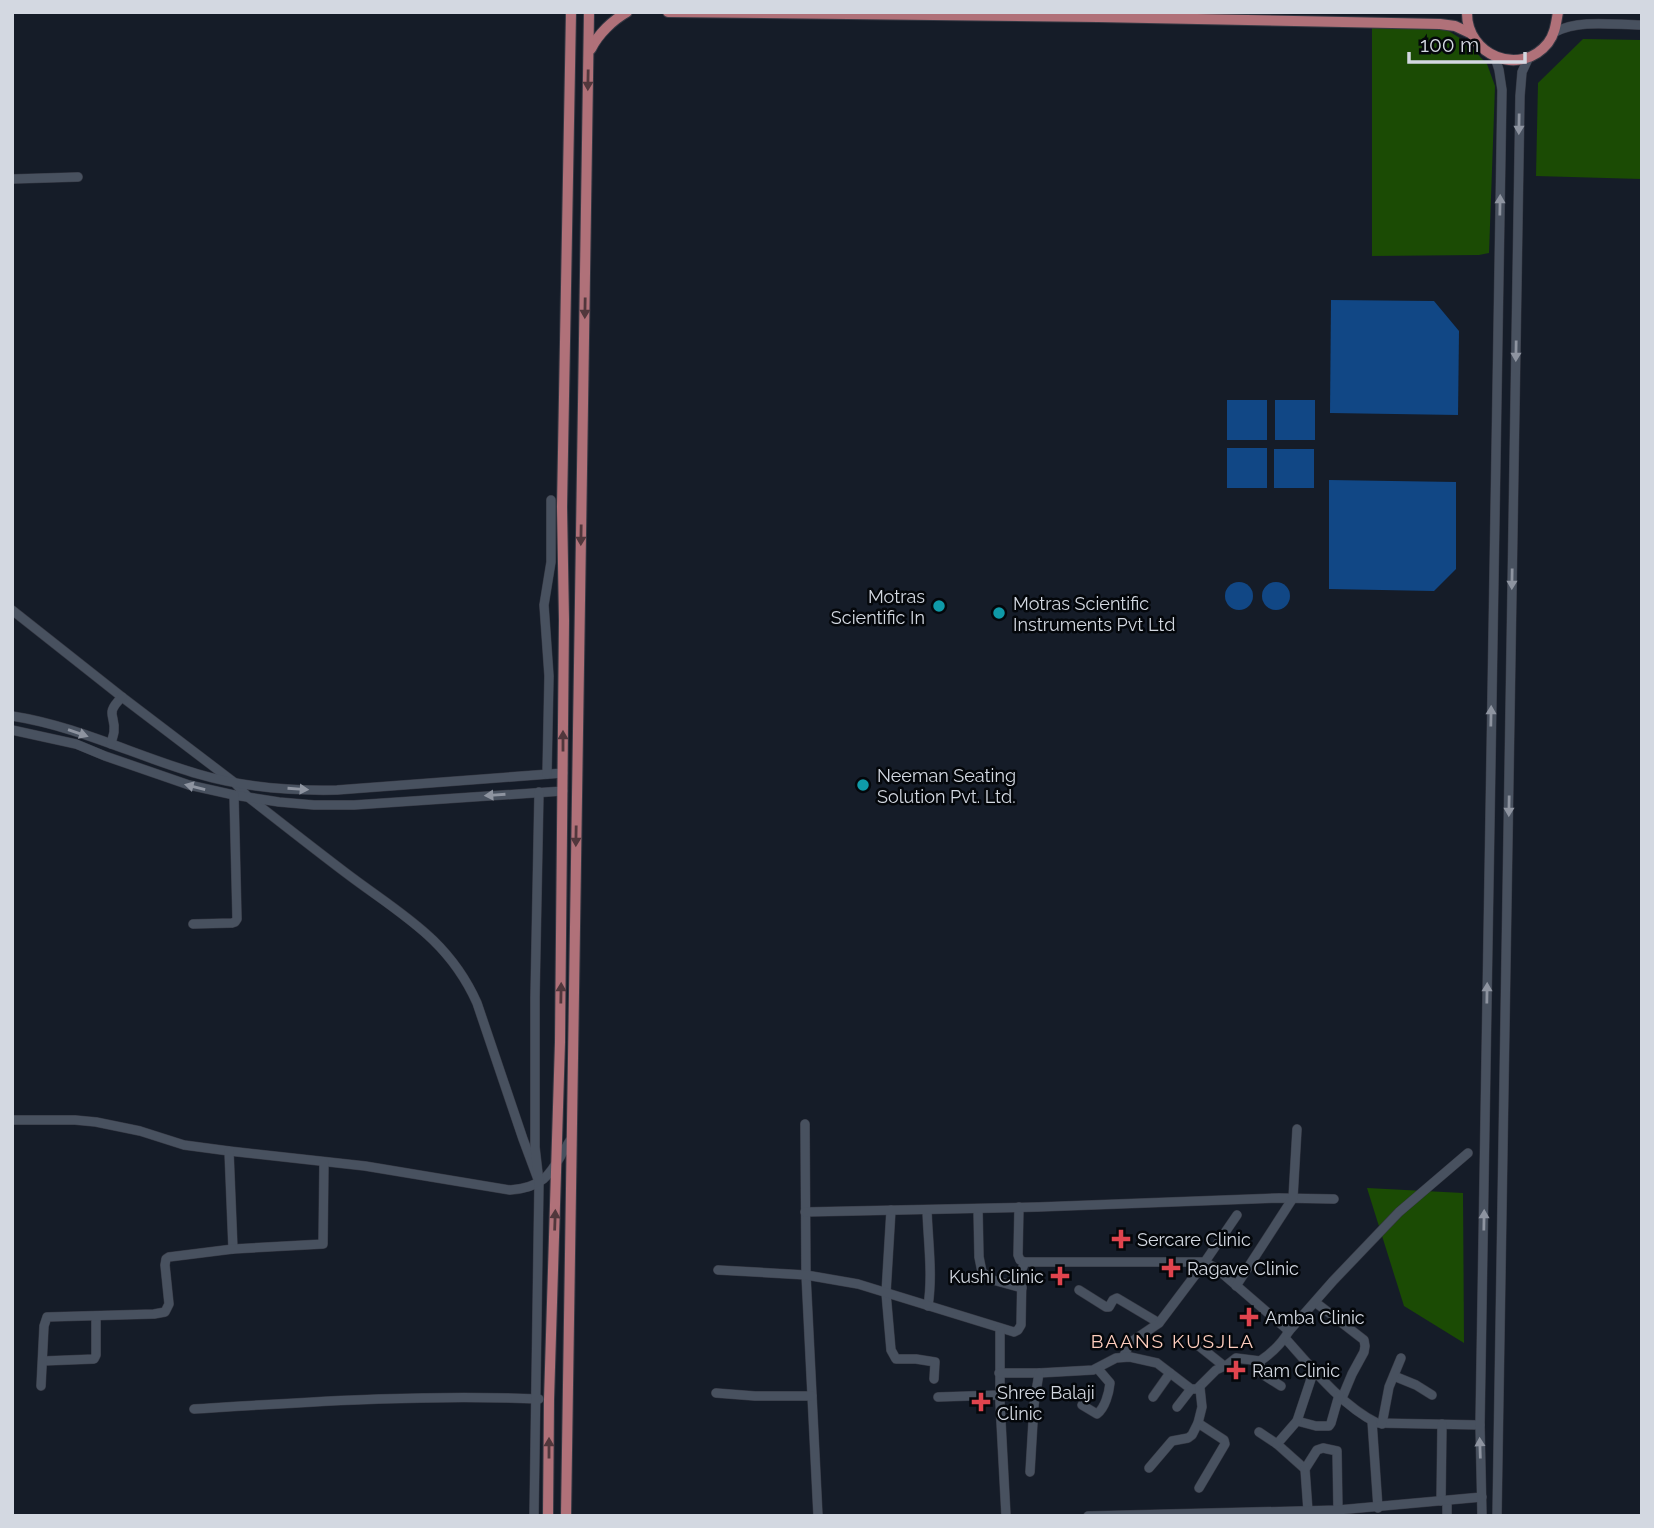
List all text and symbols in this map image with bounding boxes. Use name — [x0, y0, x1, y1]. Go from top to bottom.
scale bar — [1409, 21, 1524, 65]
text: 100 m — [1420, 32, 1479, 57]
one-way arrow — [582, 70, 594, 92]
one-way arrow — [1513, 113, 1525, 135]
one-way arrow — [1494, 194, 1505, 216]
one-way arrow — [579, 297, 591, 319]
one-way arrow — [1510, 341, 1521, 363]
one-way arrow — [575, 525, 587, 547]
one-way arrow — [1506, 568, 1518, 590]
place label: Motras Scientific In — [831, 586, 925, 628]
place label: Motras Scientific Instruments Pvt Ltd — [1013, 593, 1175, 635]
marker: Motras Scientific In — [931, 598, 947, 614]
marker: Motras Scientific Instruments Pvt Ltd — [991, 605, 1007, 621]
one-way arrow — [1485, 705, 1496, 727]
one-way arrow — [68, 728, 89, 739]
one-way arrow — [557, 729, 569, 751]
place label: Neeman Seating Solution Pvt. Ltd. — [877, 765, 1016, 807]
marker: Neeman Seating Solution Pvt. Ltd. — [855, 777, 871, 793]
one-way arrow — [184, 781, 206, 792]
one-way arrow — [287, 784, 309, 795]
one-way arrow — [483, 790, 505, 801]
one-way arrow — [1503, 795, 1514, 817]
one-way arrow — [570, 826, 582, 848]
one-way arrow — [555, 981, 566, 1003]
one-way arrow — [1481, 981, 1493, 1003]
one-way arrow — [550, 1209, 561, 1231]
one-way arrow — [1478, 1209, 1490, 1231]
marker: Sercare Clinic — [1111, 1229, 1131, 1249]
place label: Sercare Clinic — [1137, 1229, 1251, 1250]
marker: Ragave Clinic — [1161, 1258, 1181, 1278]
place label: Ragave Clinic — [1187, 1258, 1299, 1279]
place label: Kushi Clinic — [949, 1266, 1044, 1287]
marker: Kushi Clinic — [1050, 1266, 1070, 1286]
marker: Amba Clinic — [1239, 1307, 1259, 1327]
place label: Amba Clinic — [1265, 1307, 1365, 1328]
district label: BAANS KUSJLA — [1091, 1330, 1255, 1352]
marker: Ram Clinic — [1226, 1360, 1246, 1380]
place label: Ram Clinic — [1252, 1360, 1340, 1381]
place label: Shree Balaji Clinic — [997, 1382, 1095, 1424]
marker: Shree Balaji Clinic — [971, 1392, 991, 1412]
one-way arrow — [543, 1436, 554, 1458]
one-way arrow — [1475, 1436, 1486, 1458]

